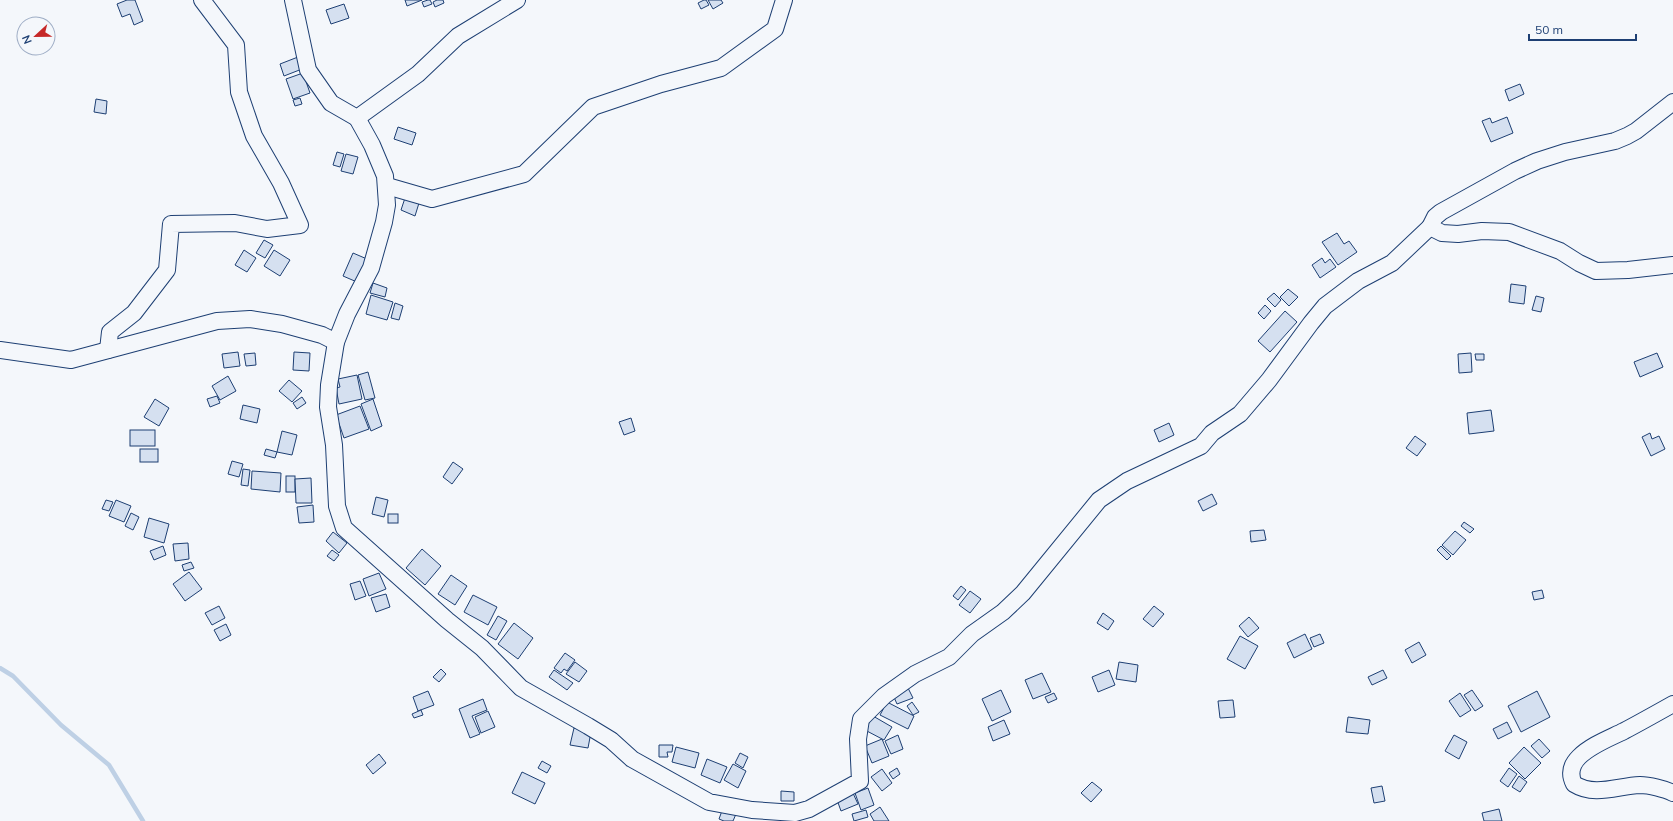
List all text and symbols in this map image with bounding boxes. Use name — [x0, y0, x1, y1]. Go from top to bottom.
north arrow — [16, 16, 56, 56]
scale bar — [1529, 16, 1636, 42]
text: 50 m — [1535, 22, 1563, 37]
text: N — [19, 33, 35, 46]

